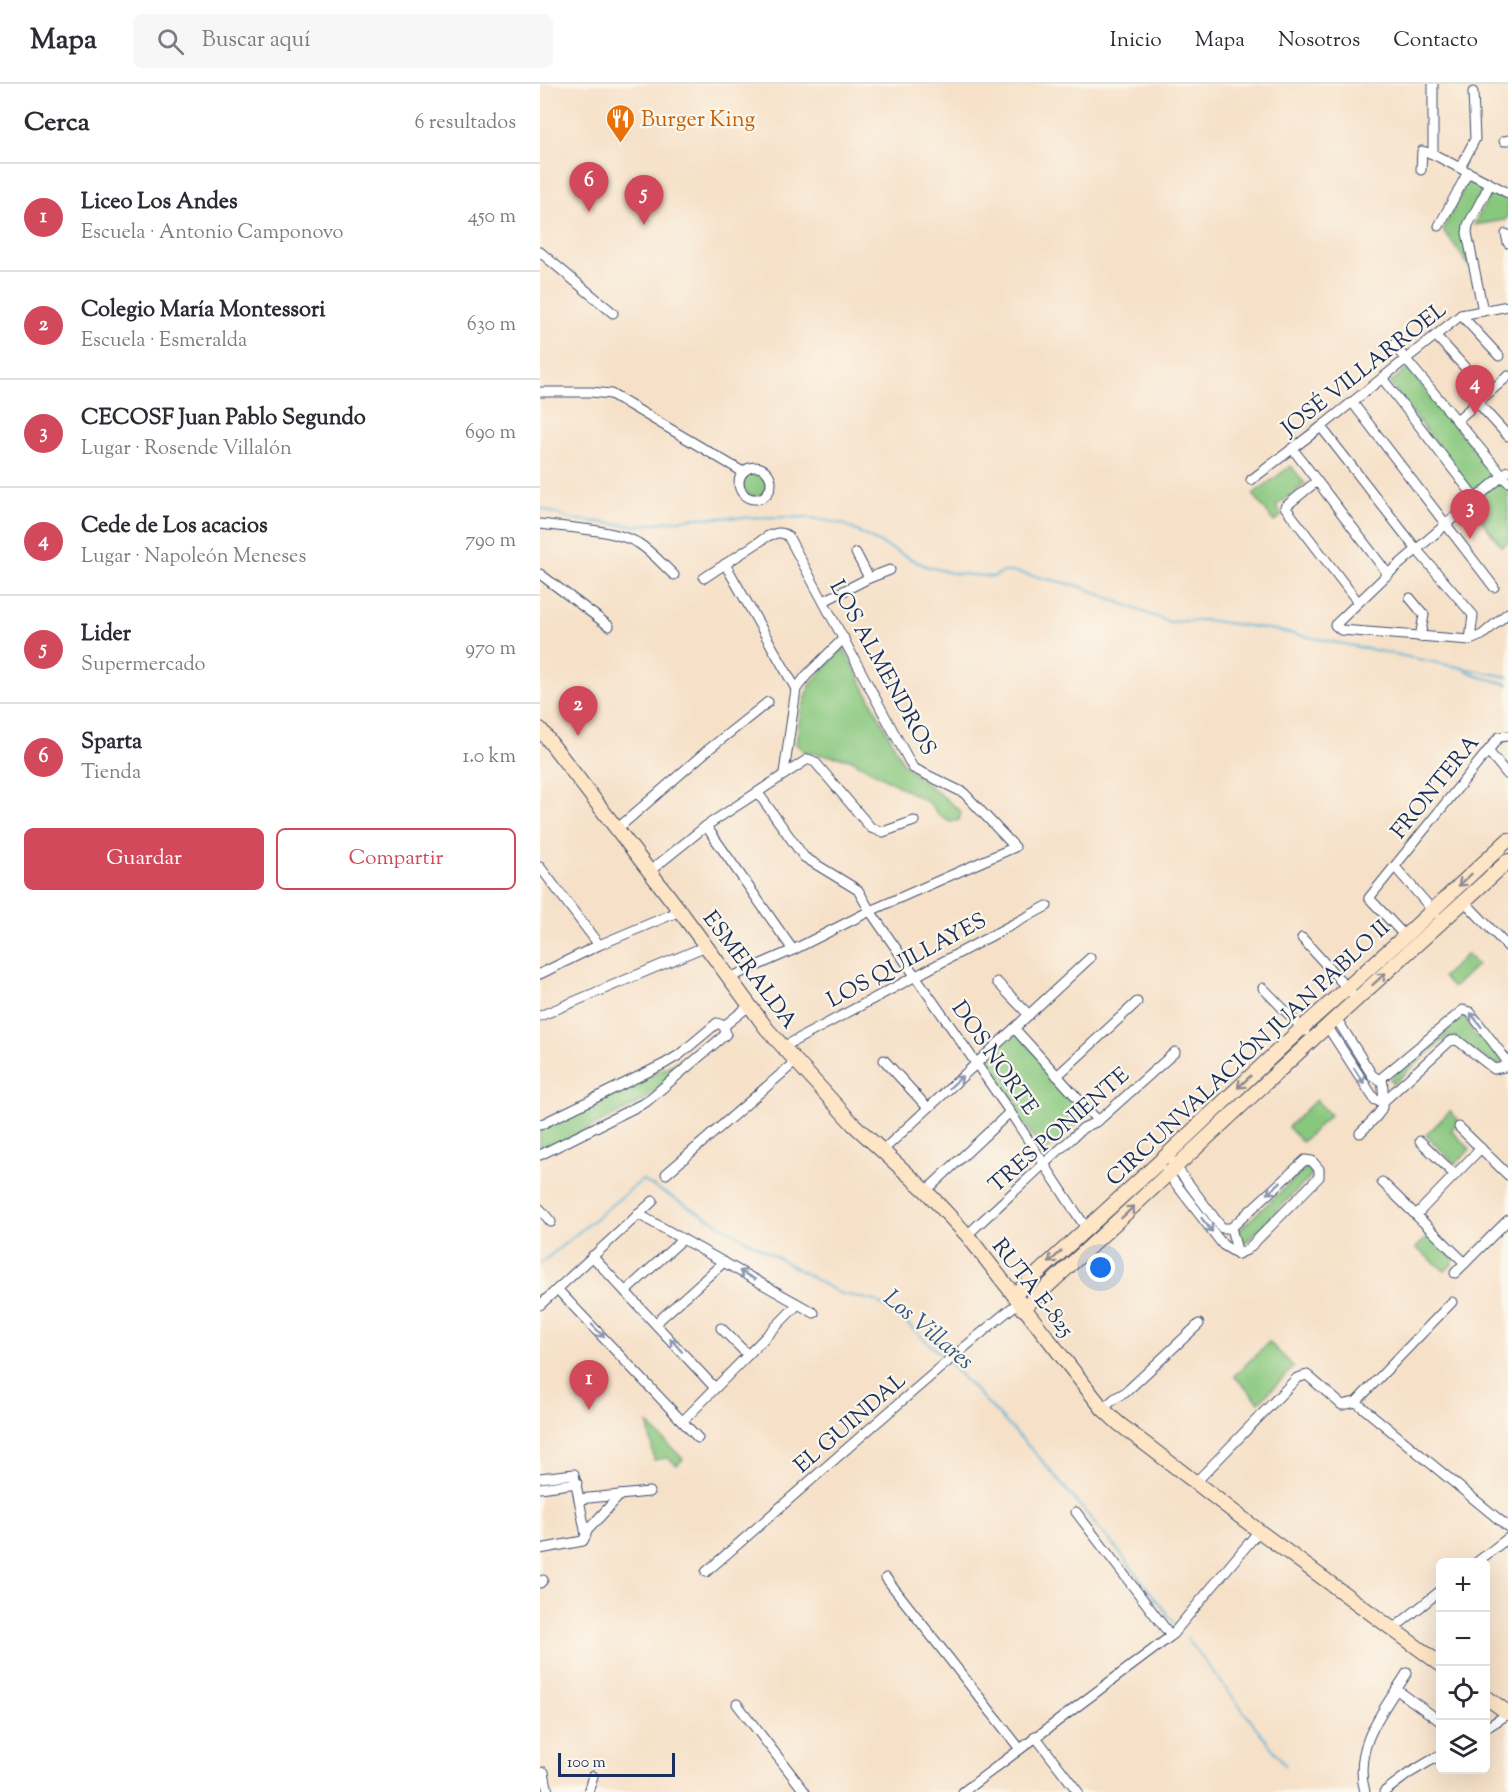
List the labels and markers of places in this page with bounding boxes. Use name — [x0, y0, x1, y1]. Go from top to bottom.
restaurant icon: Burger King — [604, 102, 636, 144]
place label: Burger King — [641, 105, 756, 137]
pin: 6 — [569, 162, 608, 212]
pin: 5 — [624, 176, 664, 225]
pin: 4 — [1456, 366, 1494, 415]
pin: 3 — [1450, 490, 1490, 539]
pin: 2 — [558, 686, 597, 736]
pin: 1 — [569, 1360, 608, 1410]

